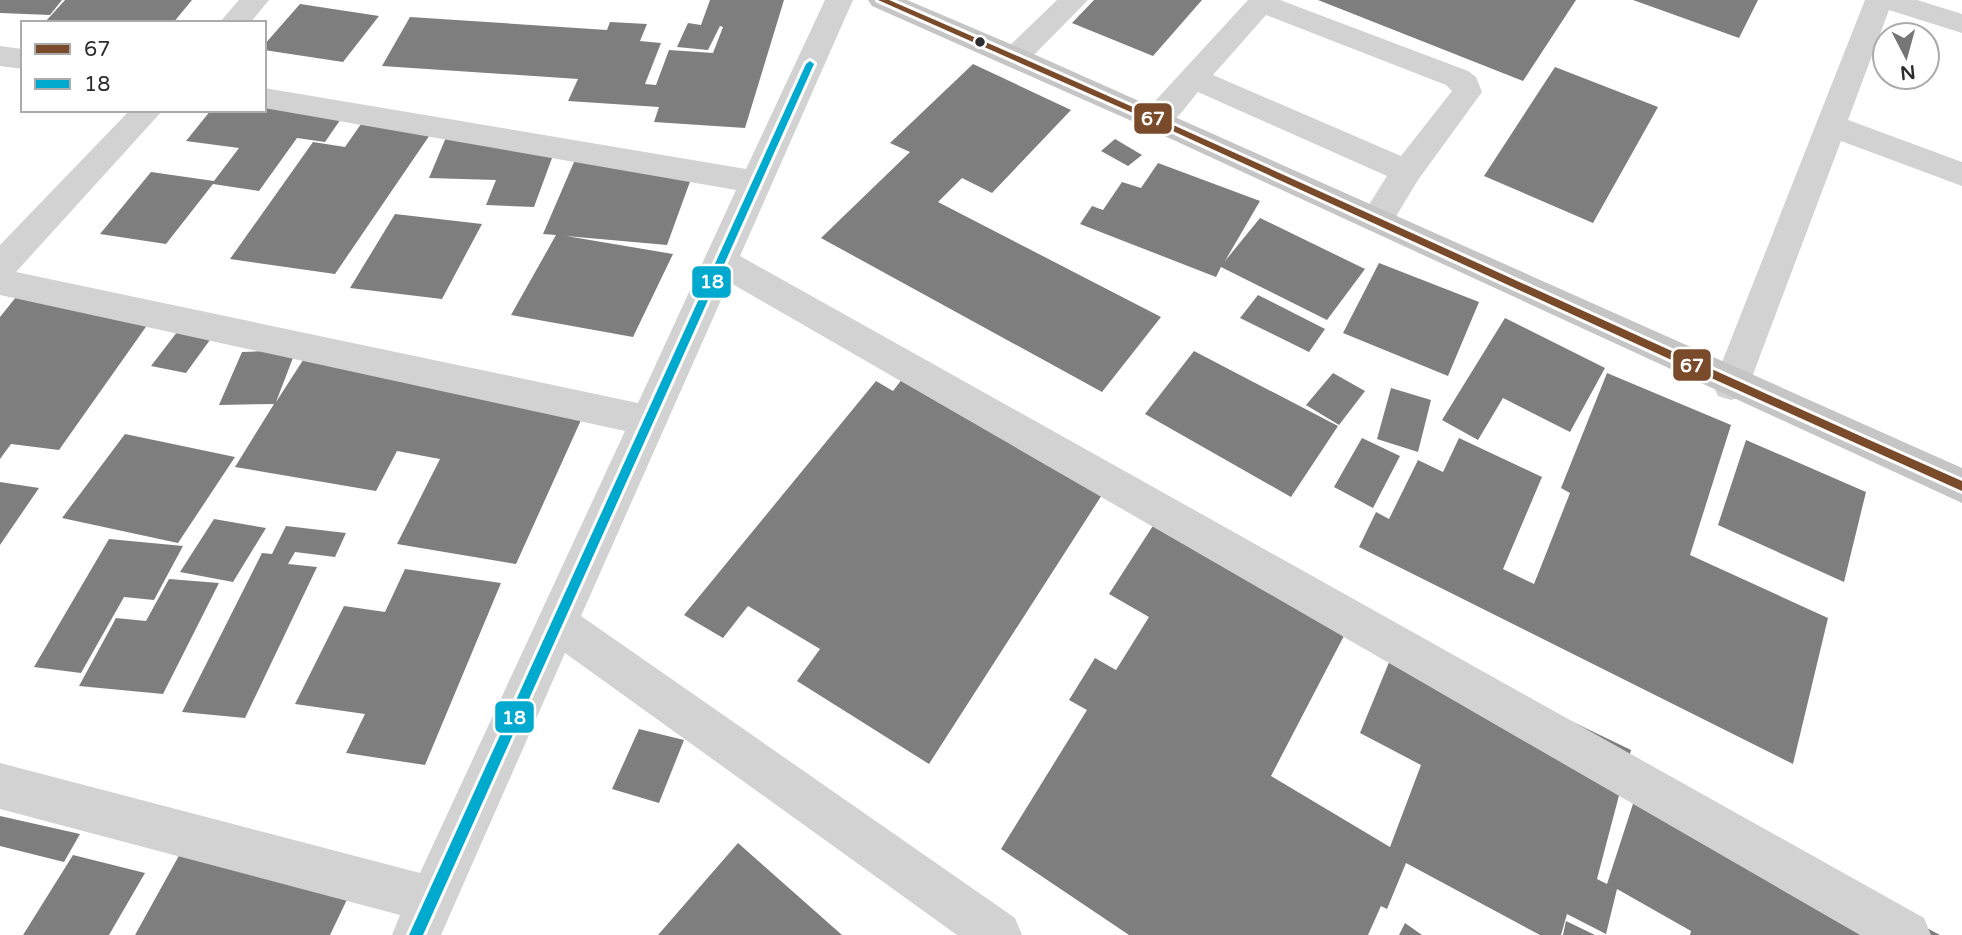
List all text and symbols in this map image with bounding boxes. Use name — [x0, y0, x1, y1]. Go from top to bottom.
legend — [21, 21, 266, 112]
north arrow — [1871, 21, 1941, 91]
unlabelled marker — [973, 35, 987, 49]
text: 67 — [84, 37, 110, 62]
text: N — [1899, 60, 1916, 84]
text: 18 — [84, 72, 110, 97]
line badge: 67 — [1133, 102, 1173, 135]
text: 67 — [1141, 108, 1165, 130]
line badge: 18 — [691, 265, 732, 299]
text: 18 — [700, 271, 724, 293]
line badge: 67 — [1672, 348, 1712, 382]
text: 67 — [1680, 355, 1704, 377]
line badge: 18 — [494, 700, 535, 734]
text: 18 — [502, 707, 526, 729]

